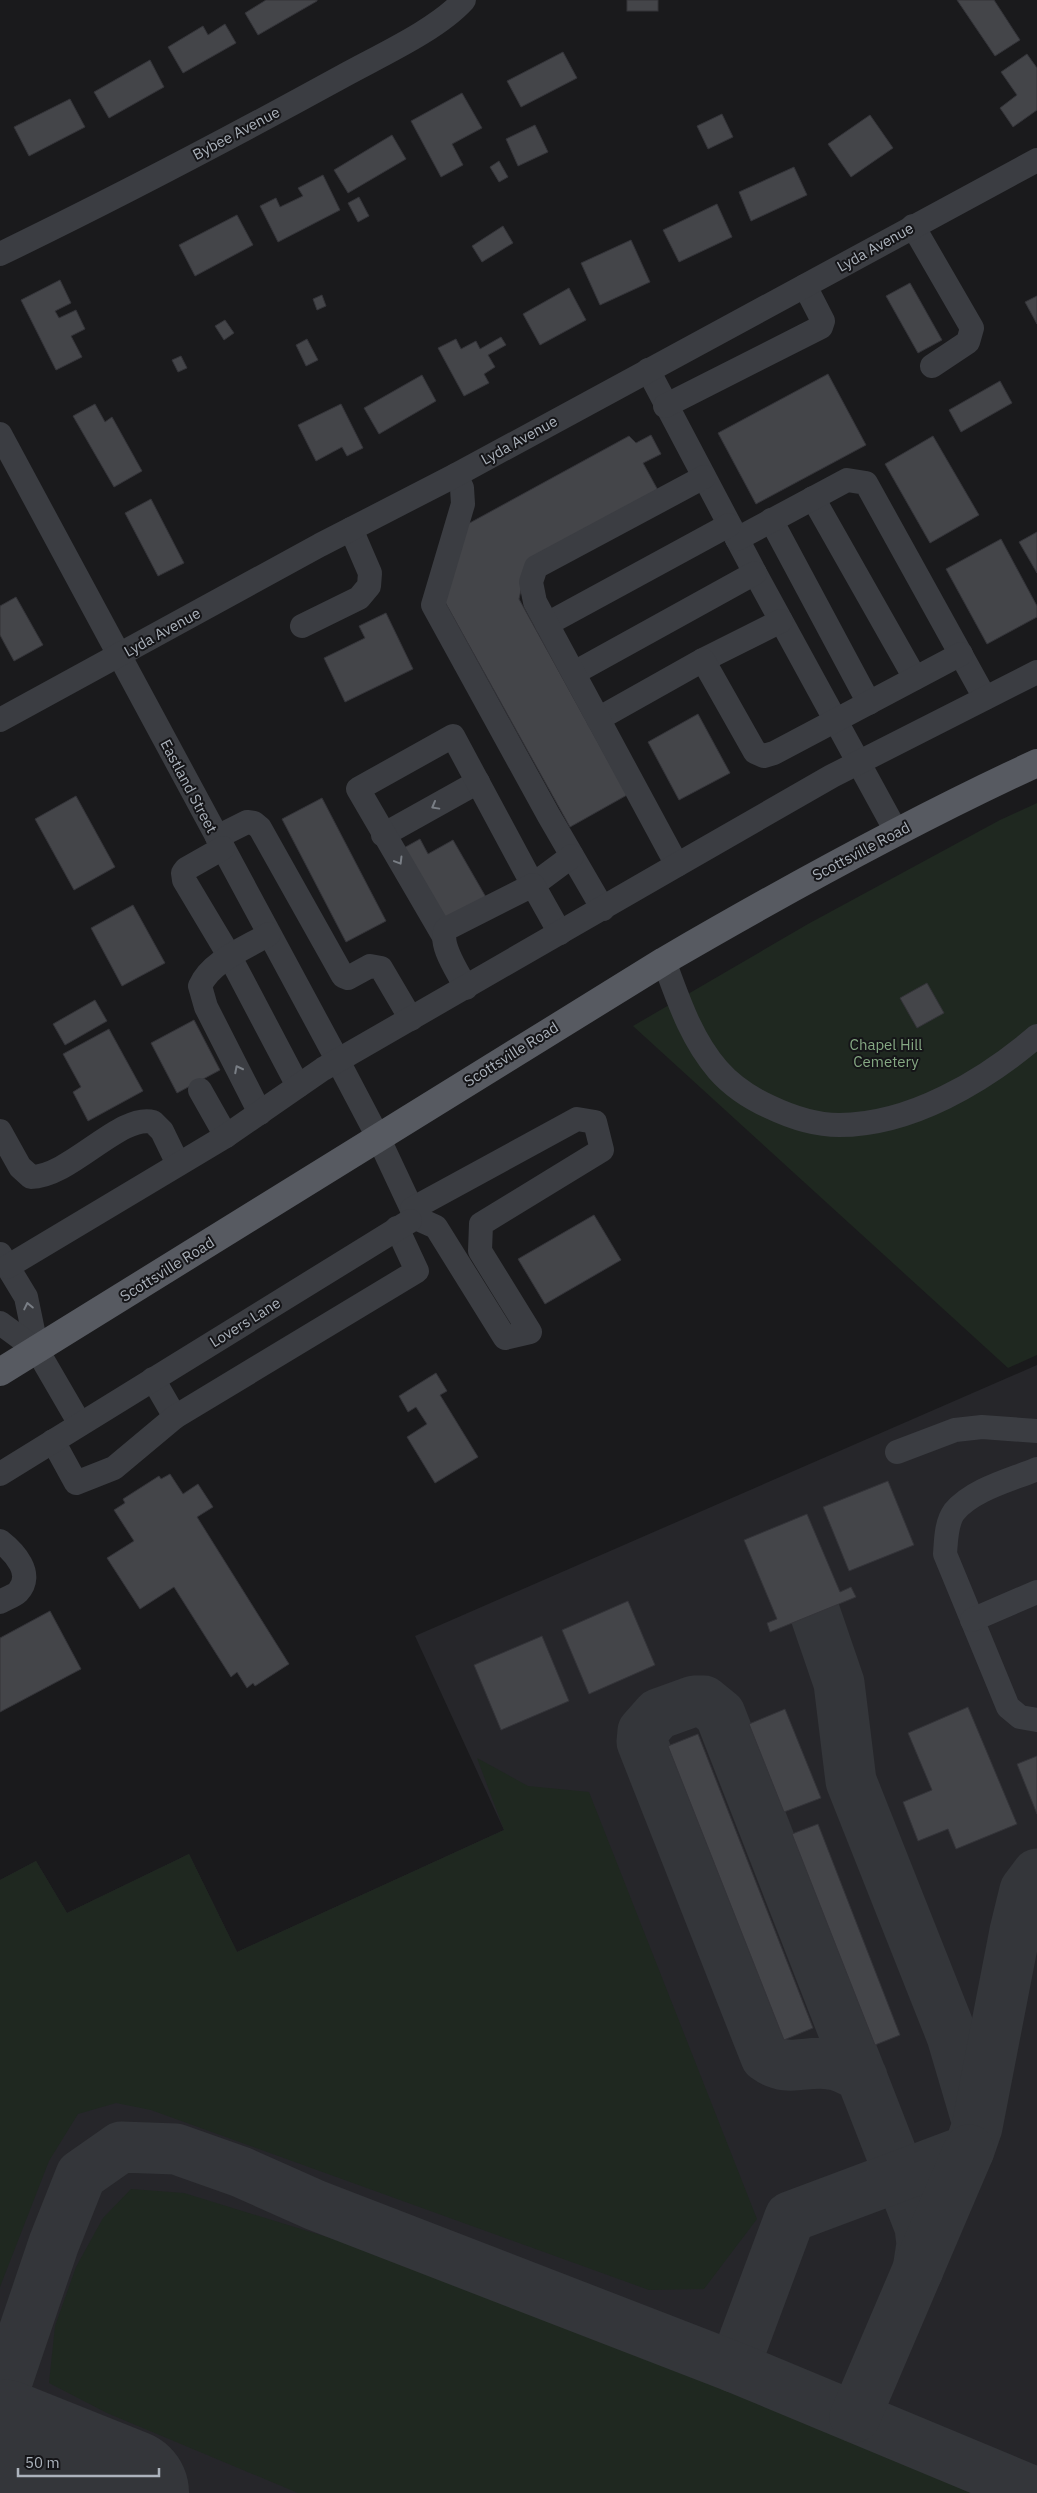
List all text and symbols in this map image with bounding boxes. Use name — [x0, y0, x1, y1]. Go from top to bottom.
street label: Bybee Avenue — [189, 102, 283, 164]
street label: Lyda Avenue — [833, 218, 917, 276]
street label: Lyda Avenue — [477, 411, 561, 469]
street label: Lyda Avenue — [120, 603, 204, 661]
street label: Eastland Street — [156, 736, 222, 836]
one-way arrow — [432, 800, 441, 810]
street label: Scottsville Road — [809, 817, 913, 885]
one-way arrow — [393, 856, 403, 865]
street label: Scottsville Road — [460, 1017, 562, 1091]
park label: Chapel Hill Cemetery — [850, 1035, 922, 1071]
one-way arrow — [234, 1065, 244, 1074]
street label: Scottsville Road — [116, 1232, 218, 1306]
street label: Lovers Lane — [206, 1293, 284, 1351]
one-way arrow — [23, 1302, 33, 1311]
scale bar — [18, 2446, 159, 2478]
text: 50 m — [25, 2453, 60, 2472]

